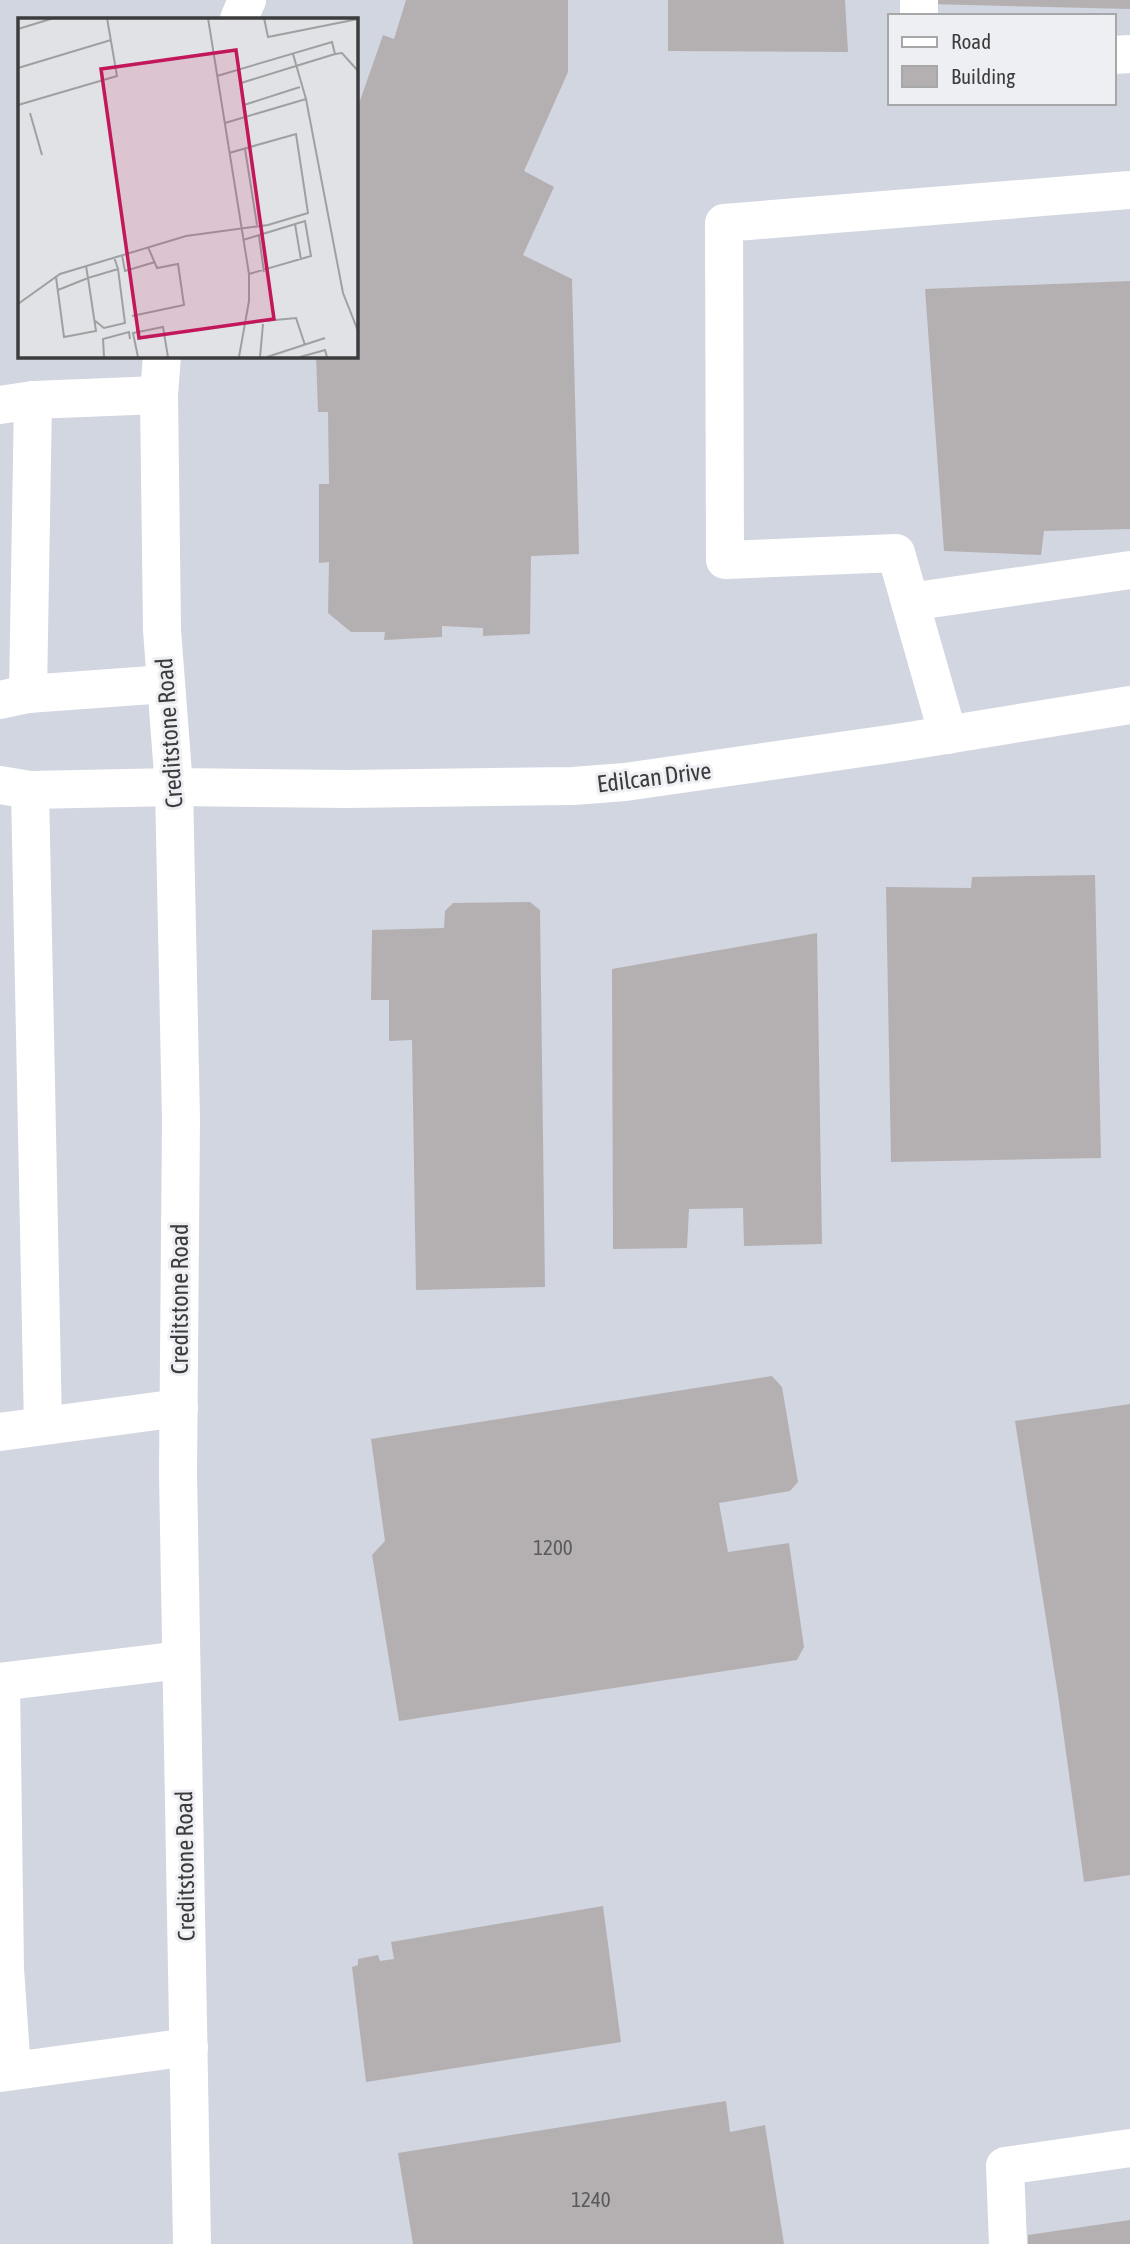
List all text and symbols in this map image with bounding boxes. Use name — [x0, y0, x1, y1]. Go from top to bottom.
legend — [888, 14, 1116, 105]
inset map — [18, 18, 357, 357]
text: Road — [951, 29, 991, 53]
text: Building — [951, 64, 1015, 88]
street label: Creditstone Road — [150, 657, 188, 809]
street label: Edilcan Drive — [595, 757, 713, 797]
street label: Creditstone Road — [166, 1224, 193, 1374]
house number: 1200 — [533, 1535, 573, 1559]
street label: Creditstone Road — [170, 1791, 200, 1941]
house number: 1240 — [571, 2187, 611, 2211]

